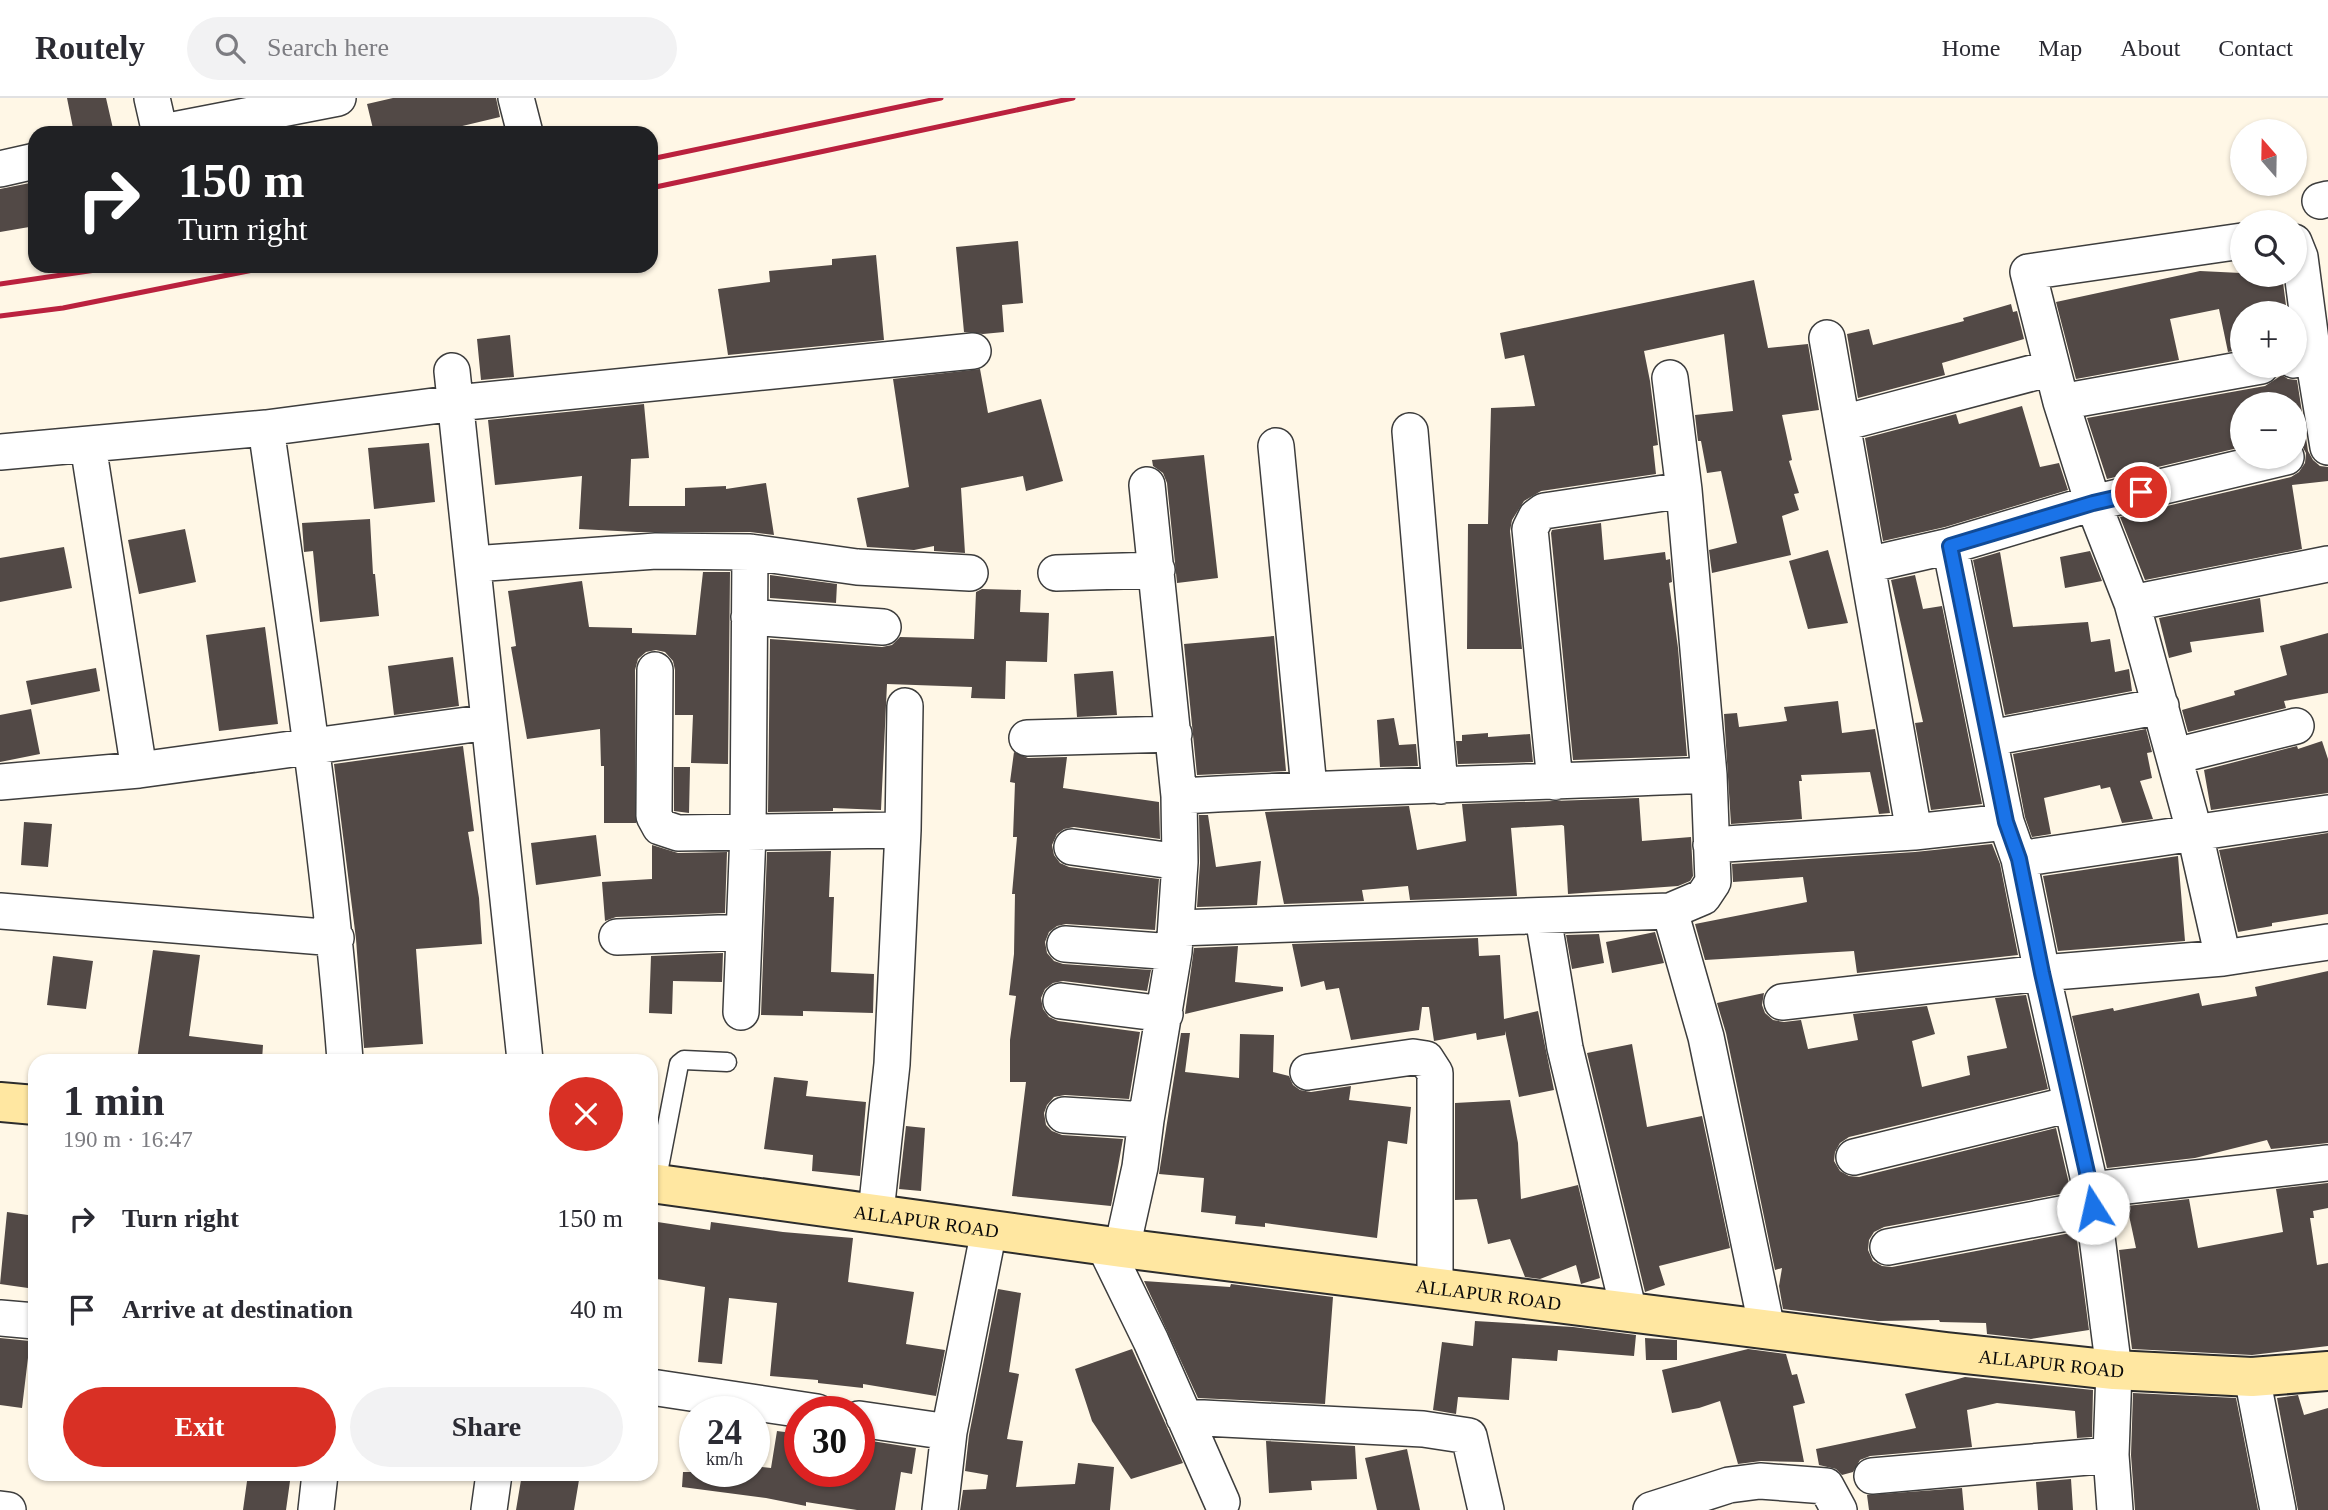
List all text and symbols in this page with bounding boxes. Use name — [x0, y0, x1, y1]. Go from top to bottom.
search box — [187, 17, 677, 80]
icon: search — [211, 29, 249, 67]
text: Routely — [35, 30, 145, 66]
text: Search here — [267, 33, 389, 62]
text: Home — [1942, 35, 2000, 61]
text: Map — [2038, 35, 2082, 61]
text: About — [2120, 35, 2180, 61]
text: Contact — [2218, 35, 2293, 61]
north arrow — [2230, 119, 2306, 196]
map controls — [2230, 119, 2307, 469]
text: 150 m — [178, 153, 305, 208]
icon: right — [63, 154, 154, 245]
button: search — [2230, 210, 2307, 287]
text: Turn right — [178, 211, 308, 247]
button: + — [2230, 301, 2307, 378]
button: − — [2230, 392, 2307, 469]
pin — [2111, 462, 2171, 522]
icon: arrive — [2122, 473, 2160, 511]
button: close — [549, 1077, 623, 1151]
text: 1 min — [63, 1078, 165, 1124]
text: 190 m · 16:47 — [63, 1127, 193, 1152]
position arrow — [2056, 1171, 2130, 1245]
icon: right — [63, 1200, 101, 1238]
street label: ALLAPUR ROAD — [852, 1201, 1000, 1241]
text: Turn right — [122, 1204, 239, 1233]
text: 150 m — [557, 1204, 623, 1233]
street label: ALLAPUR ROAD — [1415, 1275, 1563, 1314]
icon: arrive — [63, 1291, 101, 1329]
text: Arrive at destination — [122, 1295, 353, 1324]
text: 40 m — [570, 1295, 623, 1324]
street label: ALLAPUR ROAD — [1978, 1345, 2125, 1381]
button: Exit — [63, 1387, 336, 1467]
button: Share — [350, 1387, 623, 1467]
speed limit sign: 30 — [784, 1396, 875, 1487]
text: 24 — [707, 1413, 742, 1452]
text: km/h — [706, 1449, 743, 1469]

